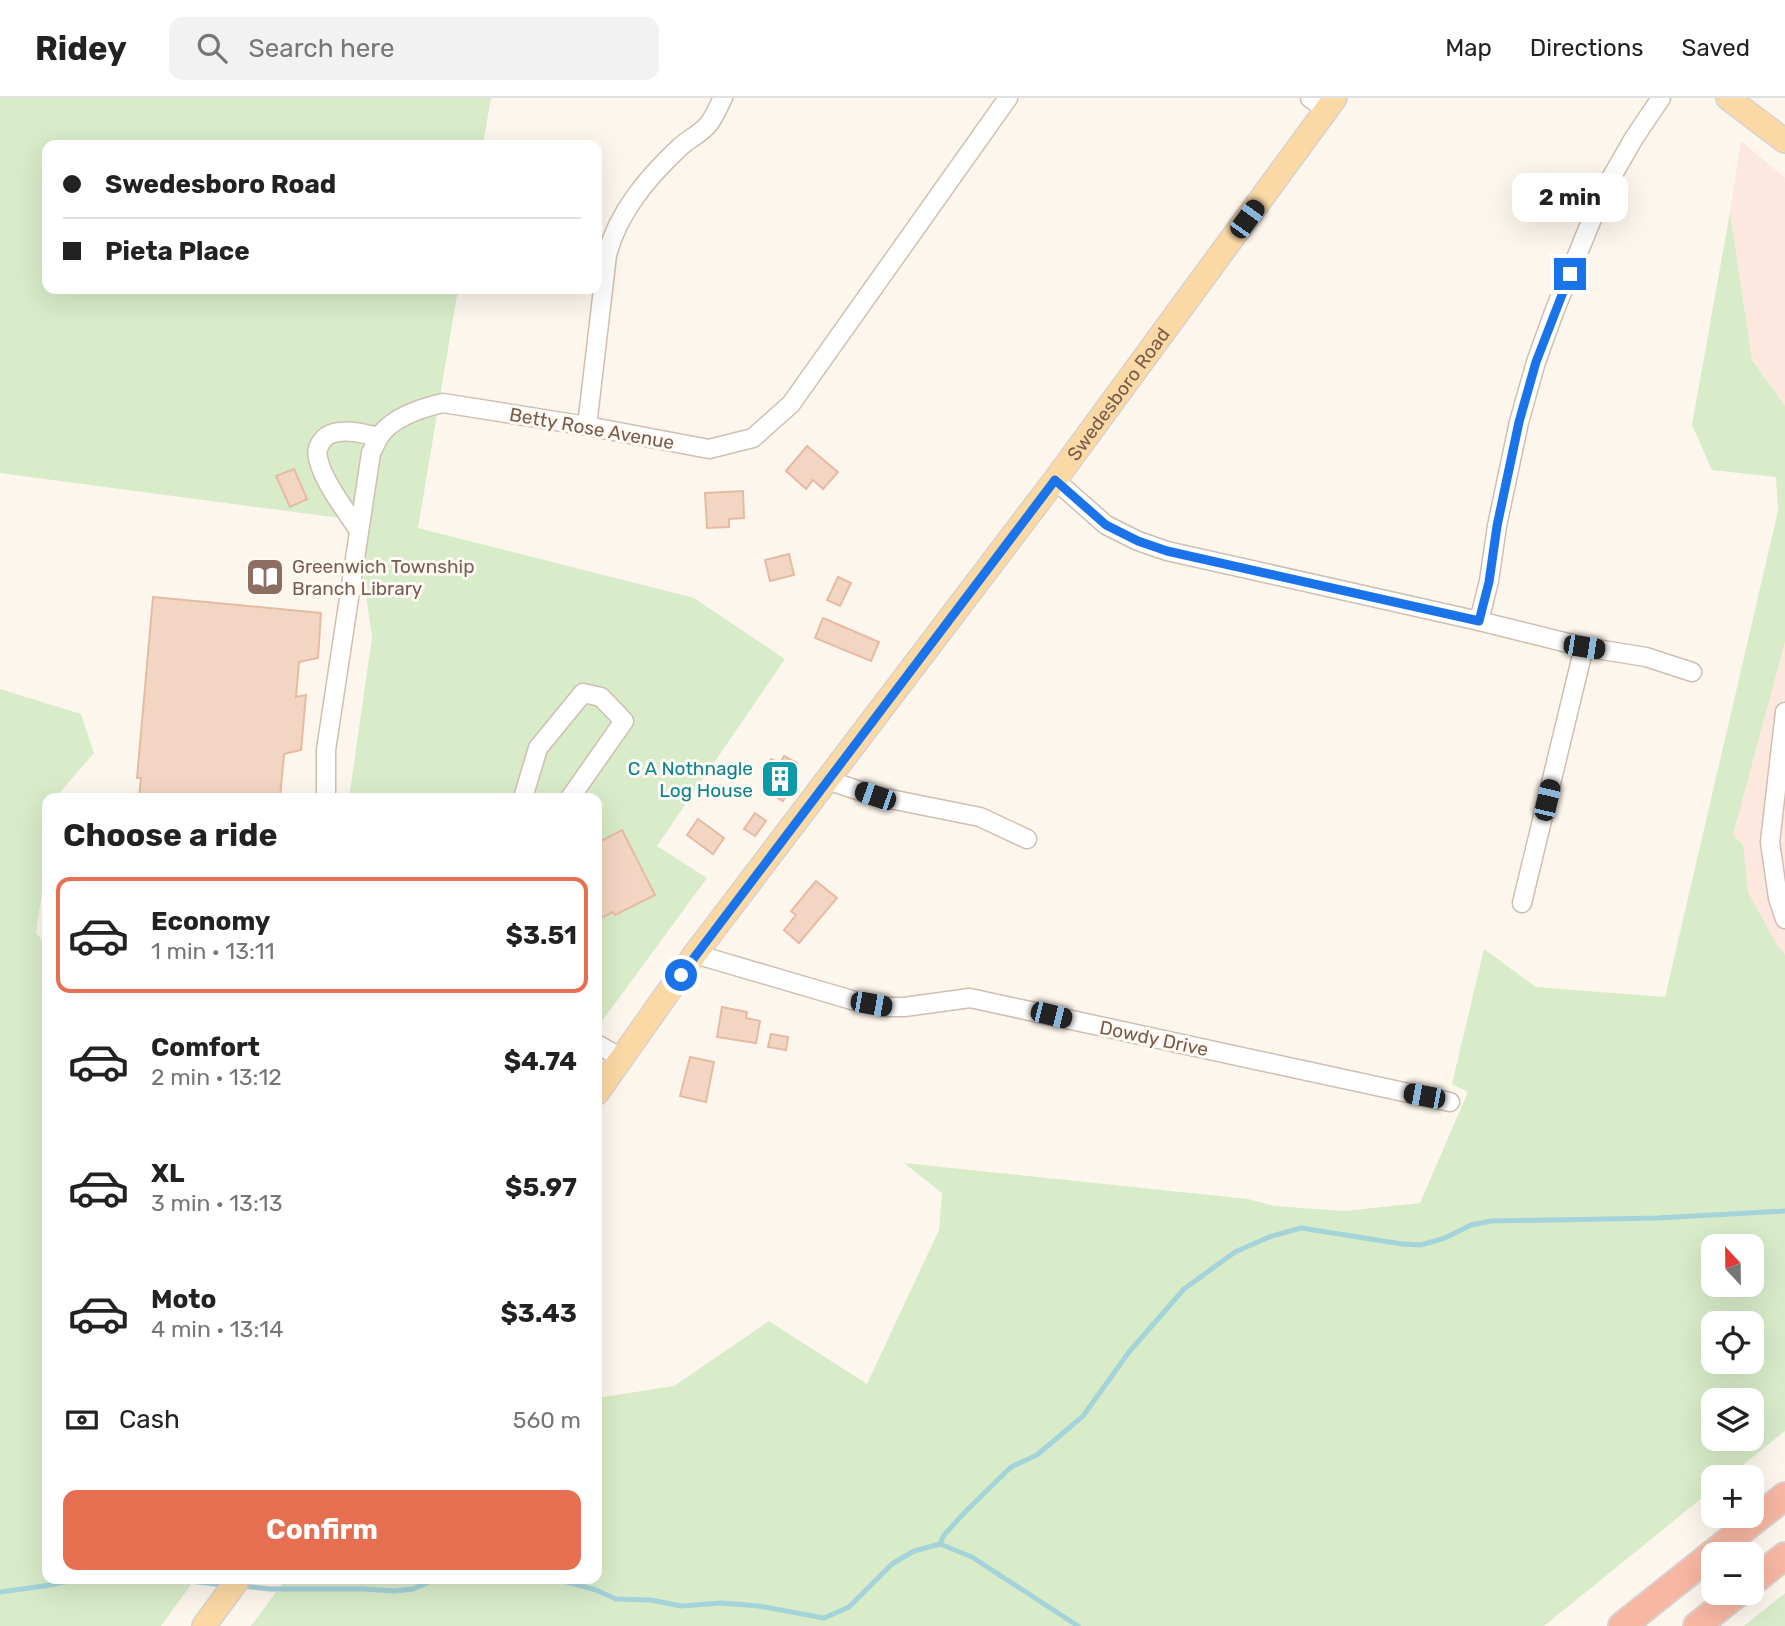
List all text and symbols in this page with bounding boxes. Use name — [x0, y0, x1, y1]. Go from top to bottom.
search box — [169, 17, 659, 80]
text: Ridey — [35, 29, 127, 68]
icon: search — [193, 29, 231, 67]
text: Search here — [249, 33, 394, 64]
text: Map — [1445, 34, 1492, 62]
text: Directions — [1530, 34, 1643, 62]
text: Saved — [1681, 34, 1750, 62]
text: Swedesboro Road — [105, 169, 336, 200]
callout: 2 min — [1512, 172, 1628, 222]
text: 2 min — [1539, 183, 1601, 211]
car — [1227, 196, 1268, 242]
text: Pieta Place — [105, 236, 250, 267]
route end — [1554, 258, 1586, 290]
street label: Swedesboro Road — [1062, 323, 1175, 465]
street label: Betty Rose Avenue — [508, 403, 676, 454]
place label: Greenwich Township Branch Library — [292, 555, 474, 600]
library icon: Greenwich Township Branch Library — [244, 556, 286, 598]
car — [1562, 633, 1607, 661]
place label: C A Nothnagle Log House — [628, 757, 753, 802]
building icon: C A Nothnagle Log House — [759, 758, 801, 800]
car — [1533, 777, 1562, 823]
car — [852, 779, 899, 813]
text: Choose a ride — [63, 816, 277, 854]
icon: car — [67, 904, 130, 967]
text: Economy — [151, 906, 270, 937]
text: $3.51 — [506, 920, 577, 951]
text: 1 min · 13:11 — [151, 937, 275, 965]
route start — [665, 959, 697, 991]
car — [849, 990, 894, 1018]
car — [1029, 1000, 1074, 1030]
street label: Dowdy Drive — [1098, 1016, 1210, 1061]
icon: car — [67, 1030, 130, 1093]
text: Comfort — [151, 1032, 260, 1063]
text: $4.74 — [504, 1046, 577, 1077]
text: 2 min · 13:12 — [151, 1063, 282, 1091]
car — [1402, 1082, 1447, 1110]
icon: car — [67, 1156, 130, 1219]
text: XL — [151, 1158, 184, 1189]
text: $5.97 — [505, 1172, 577, 1203]
text: 3 min · 13:13 — [151, 1189, 283, 1217]
north arrow — [1701, 1234, 1764, 1297]
map controls — [1701, 1234, 1764, 1605]
icon: car — [67, 1282, 130, 1345]
text: Moto — [151, 1284, 216, 1315]
text: $3.43 — [500, 1298, 577, 1329]
button: locate — [1701, 1311, 1764, 1374]
text: 4 min · 13:14 — [151, 1315, 283, 1343]
button: layers — [1701, 1388, 1764, 1451]
icon: cash — [63, 1401, 101, 1439]
text: Cash — [119, 1404, 180, 1435]
text: 560 m — [513, 1406, 581, 1434]
button: + — [1701, 1465, 1764, 1528]
button: Confirm — [63, 1490, 581, 1570]
button: − — [1701, 1542, 1764, 1605]

